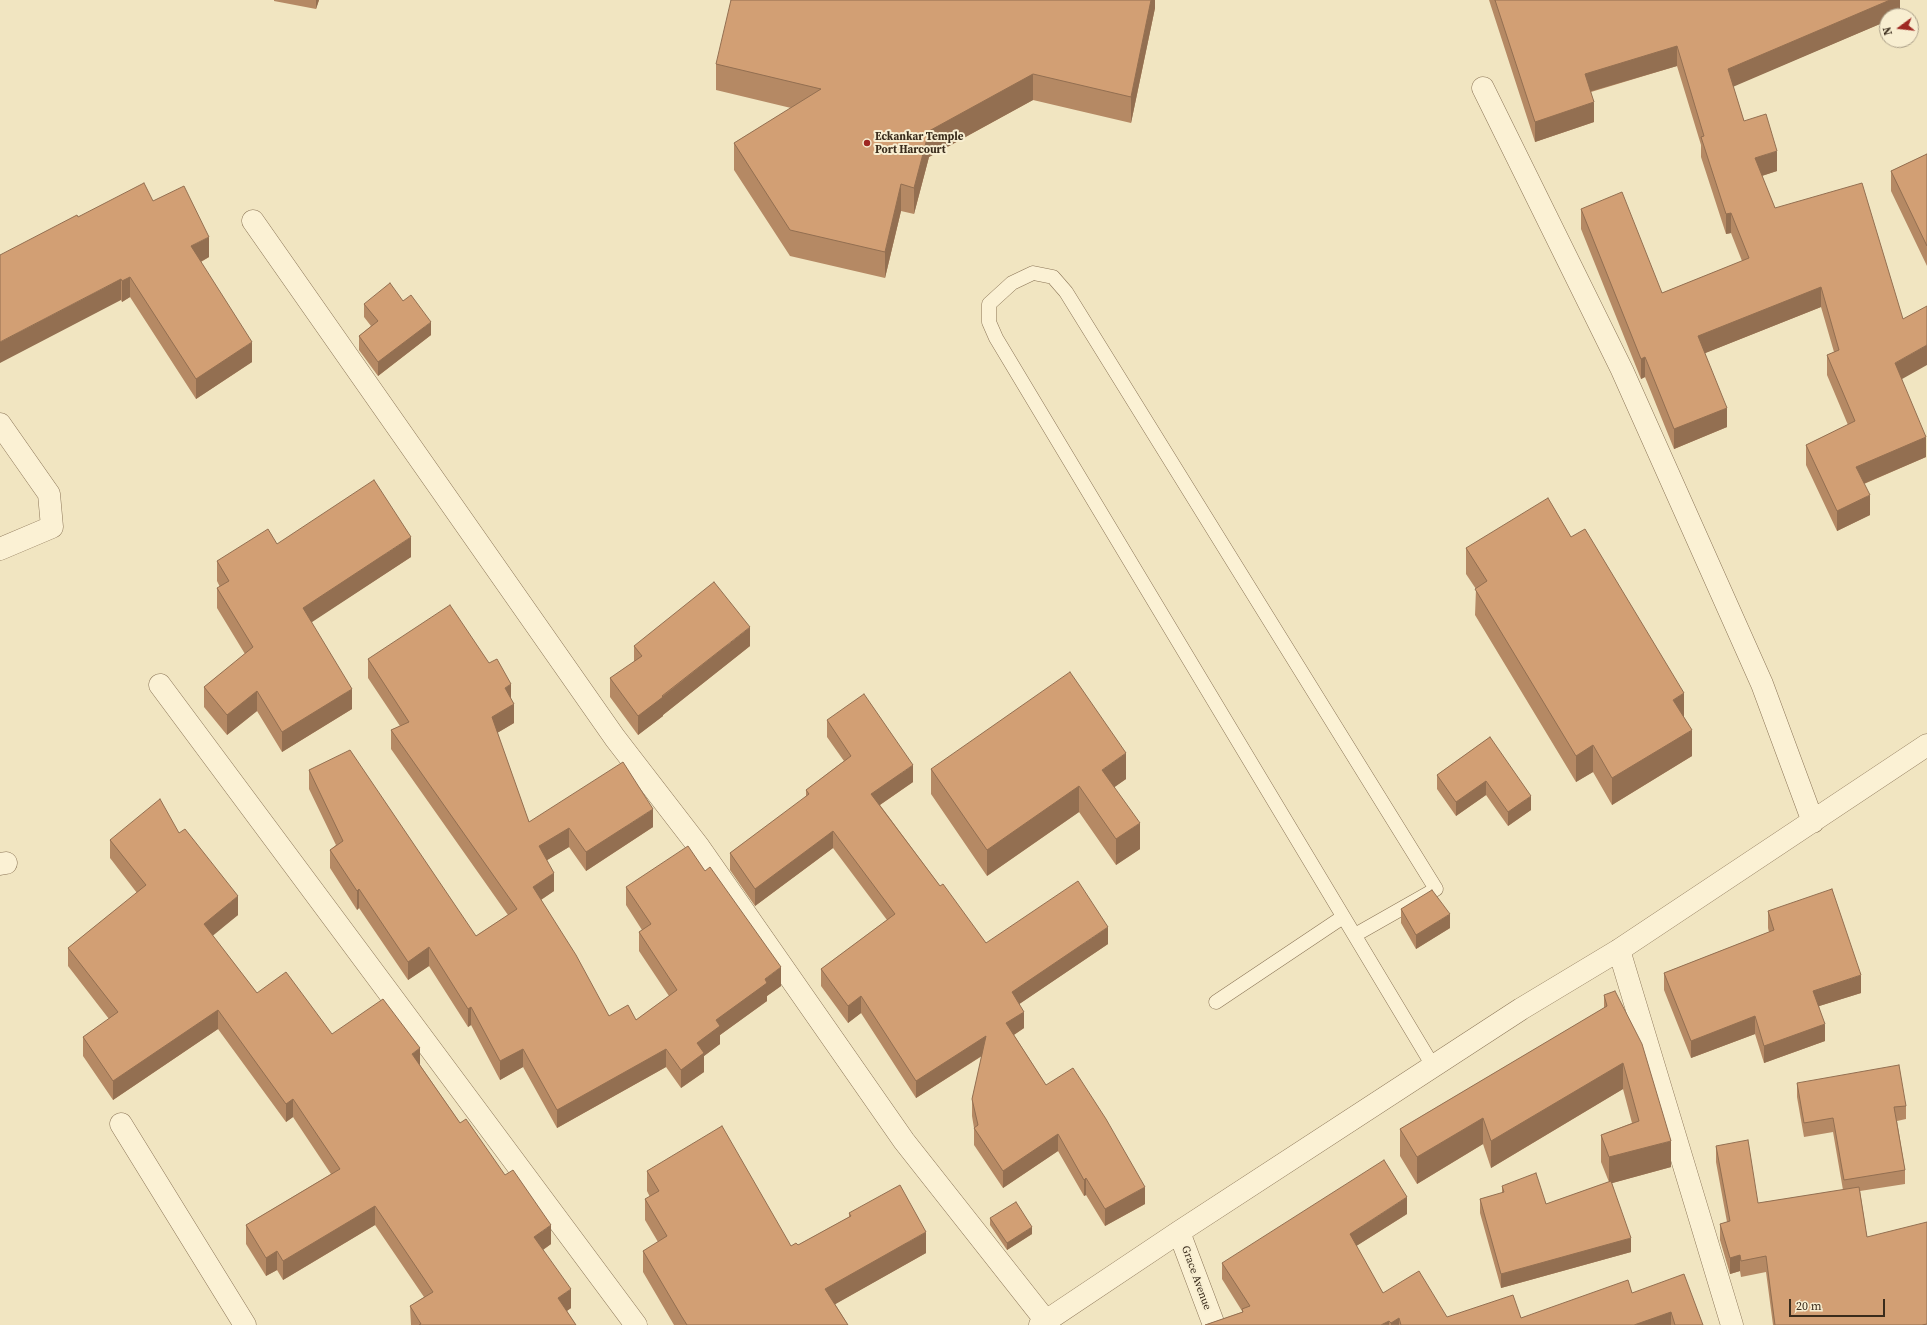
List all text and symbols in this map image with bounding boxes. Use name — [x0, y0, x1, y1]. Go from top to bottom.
north arrow — [1879, 8, 1919, 48]
text: N — [1880, 25, 1896, 37]
place label: Eckankar Temple Port Harcourt — [875, 130, 963, 156]
marker: Eckankar Temple Port Harcourt — [862, 138, 872, 148]
street label: Grace Avenue — [1178, 1244, 1214, 1312]
scale bar — [1791, 1291, 1887, 1317]
text: 20 m — [1796, 1298, 1822, 1314]

